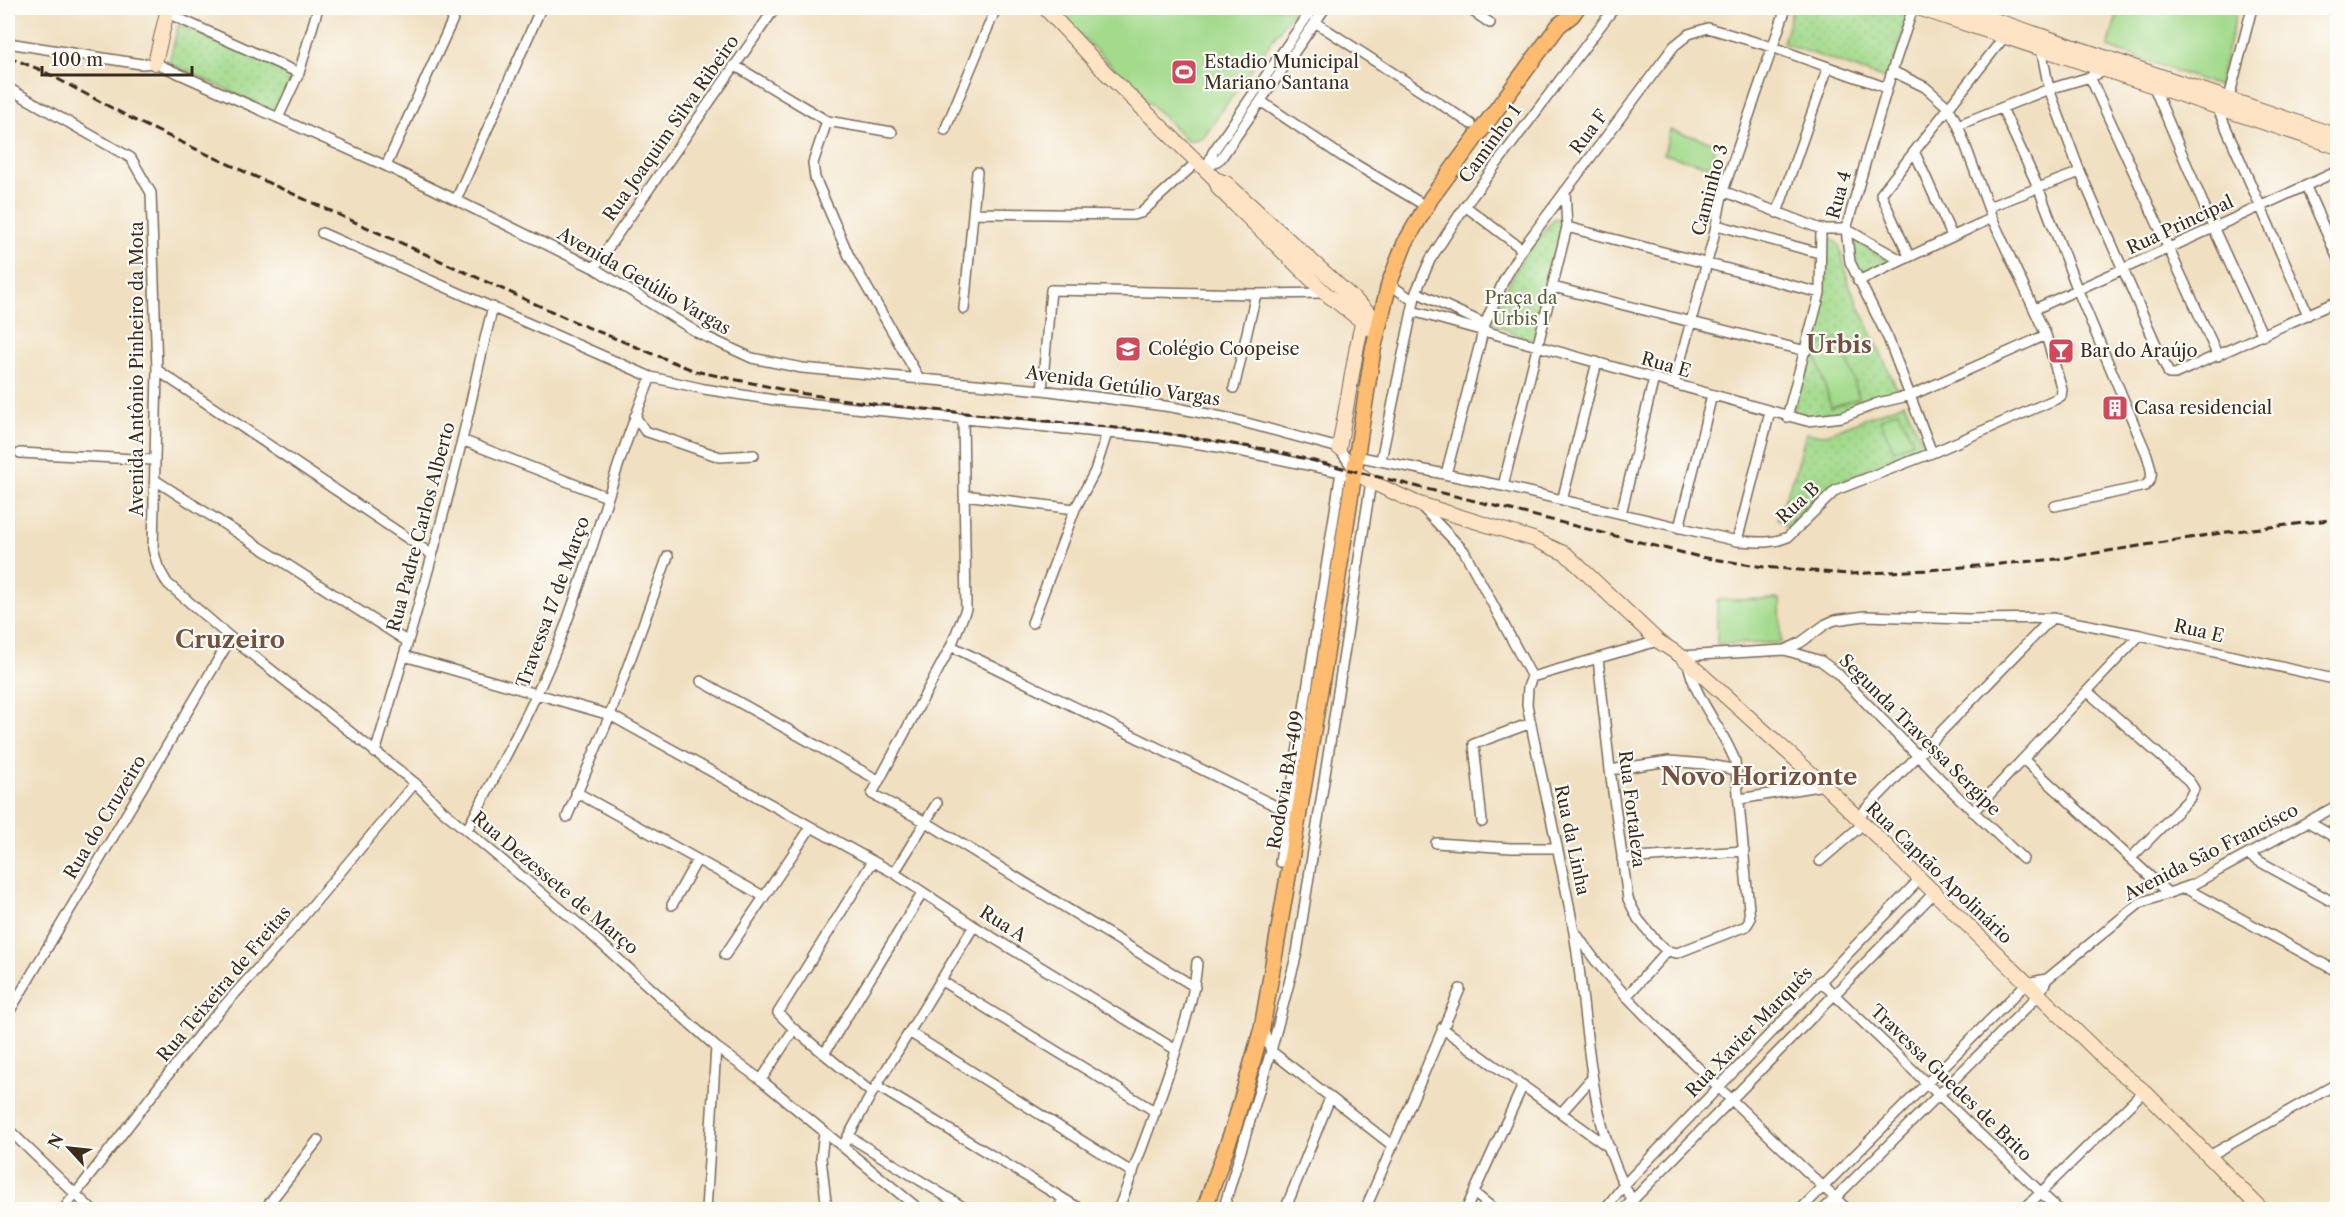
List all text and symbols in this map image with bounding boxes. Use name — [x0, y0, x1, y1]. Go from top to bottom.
street label: Rua Joaquim Silva Ribeiro — [598, 31, 744, 225]
scale bar — [42, 39, 192, 77]
text: 100 m — [51, 49, 103, 71]
place label: Estadio Municipal Mariano Santana — [1204, 51, 1359, 94]
sports icon: Estadio Municipal Mariano Santana — [1169, 57, 1199, 87]
street label: Caminho 1 — [1454, 100, 1526, 188]
street label: Rua F — [1565, 105, 1613, 159]
street label: Caminho 3 — [1687, 142, 1733, 238]
street label: Rua 4 — [1822, 169, 1856, 221]
street label: Rua Principal — [2123, 191, 2237, 259]
street label: Avenida Antônio Pinheiro da Mota — [126, 221, 148, 518]
street label: Avenida Getúlio Vargas — [553, 222, 734, 340]
park label: Praça da Urbis I — [1484, 287, 1558, 330]
district label: Urbis — [1806, 330, 1872, 359]
school or university icon: Colégio Coopeise — [1113, 334, 1143, 364]
bar icon: Bar do Araújo — [2046, 336, 2076, 366]
place label: Colégio Coopeise — [1148, 338, 1300, 360]
place label: Bar do Araújo — [2080, 340, 2197, 362]
street label: Rua E — [1639, 347, 1693, 383]
street label: Avenida Getúlio Vargas — [1023, 361, 1222, 411]
building icon: Casa residencial — [2100, 393, 2130, 423]
place label: Casa residencial — [2134, 397, 2272, 419]
street label: Rua Padre Carlos Alberto — [382, 420, 460, 634]
street label: Rua B — [1772, 478, 1824, 528]
street label: Travessa 17 de Março — [512, 513, 594, 691]
street label: Rua E — [2172, 615, 2226, 647]
district label: Cruzeiro — [175, 625, 285, 654]
street label: Segunda Travessa Sergipe — [1835, 650, 2005, 820]
street label: Rodovia BA-409 — [1263, 709, 1309, 851]
street label: Rua Fortaleza — [1614, 749, 1650, 869]
street label: Rua do Cruzeiro — [59, 751, 151, 883]
district label: Novo Horizonte — [1661, 762, 1857, 791]
street label: Rua da Linha — [1550, 783, 1595, 898]
street label: Rua Captão Apolinário — [1861, 797, 2017, 949]
street label: Avenida São Francisco — [2119, 798, 2302, 906]
street label: Rua Dezessete de Março — [467, 807, 643, 959]
street label: Rua A — [976, 901, 1031, 947]
street label: Rua Teixeira de Freitas — [152, 902, 296, 1066]
street label: Rua Xavier Marquês — [1681, 962, 1817, 1102]
street label: Travessa Guedes de Brito — [1866, 1000, 2036, 1166]
north arrow — [39, 1118, 99, 1178]
text: N — [44, 1130, 68, 1152]

